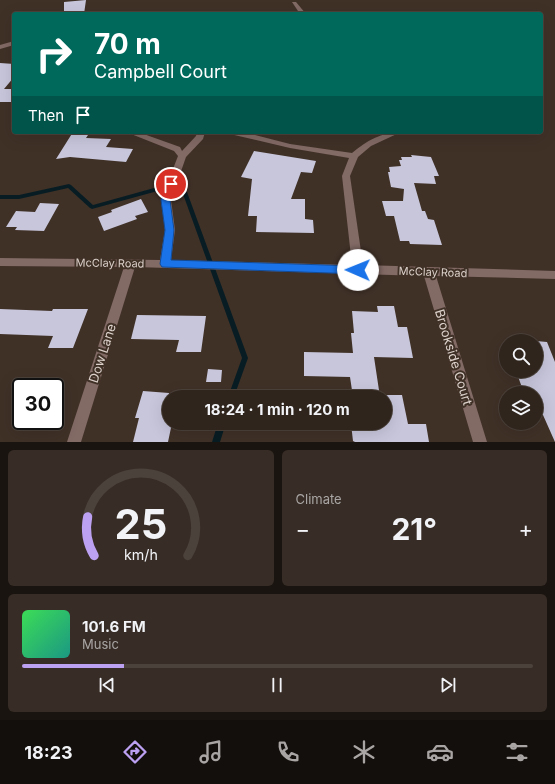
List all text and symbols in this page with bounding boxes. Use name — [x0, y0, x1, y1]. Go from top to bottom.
text: 70 m — [94, 27, 161, 61]
icon: right — [28, 28, 80, 80]
text: Campbell Court — [94, 61, 227, 82]
icon: arrive — [72, 104, 94, 126]
text: Then — [28, 106, 64, 125]
pin — [154, 167, 188, 201]
icon: arrive — [160, 173, 182, 195]
position arrow — [337, 249, 379, 291]
street label: McClay Road — [76, 255, 144, 271]
street label: McClay Road — [398, 264, 468, 280]
street label: Brookside Court — [432, 307, 476, 407]
street label: Dow Lane — [85, 321, 119, 385]
map controls — [499, 334, 543, 430]
button: search — [499, 334, 543, 378]
speed limit sign: 30 — [12, 378, 64, 430]
button: layers — [499, 386, 543, 430]
text: 18:24 · 1 min · 120 m — [204, 400, 350, 419]
text: Climate — [296, 491, 342, 507]
text: 25 — [114, 499, 167, 549]
text: 21° — [391, 511, 437, 547]
text: − — [296, 516, 310, 542]
text: + — [518, 516, 533, 542]
text: km/h — [124, 546, 158, 563]
text: 101.6 FM — [82, 617, 146, 636]
text: Music — [82, 636, 119, 652]
icon: previous — [96, 674, 118, 696]
icon: pause — [266, 674, 288, 696]
icon: next — [437, 674, 459, 696]
icon: directions — [121, 738, 149, 766]
icon: music — [197, 738, 225, 766]
icon: phone — [274, 738, 302, 766]
icon: climate — [350, 738, 378, 766]
icon: car — [426, 738, 454, 766]
icon: filters — [503, 738, 531, 766]
text: 18:23 — [24, 742, 73, 763]

